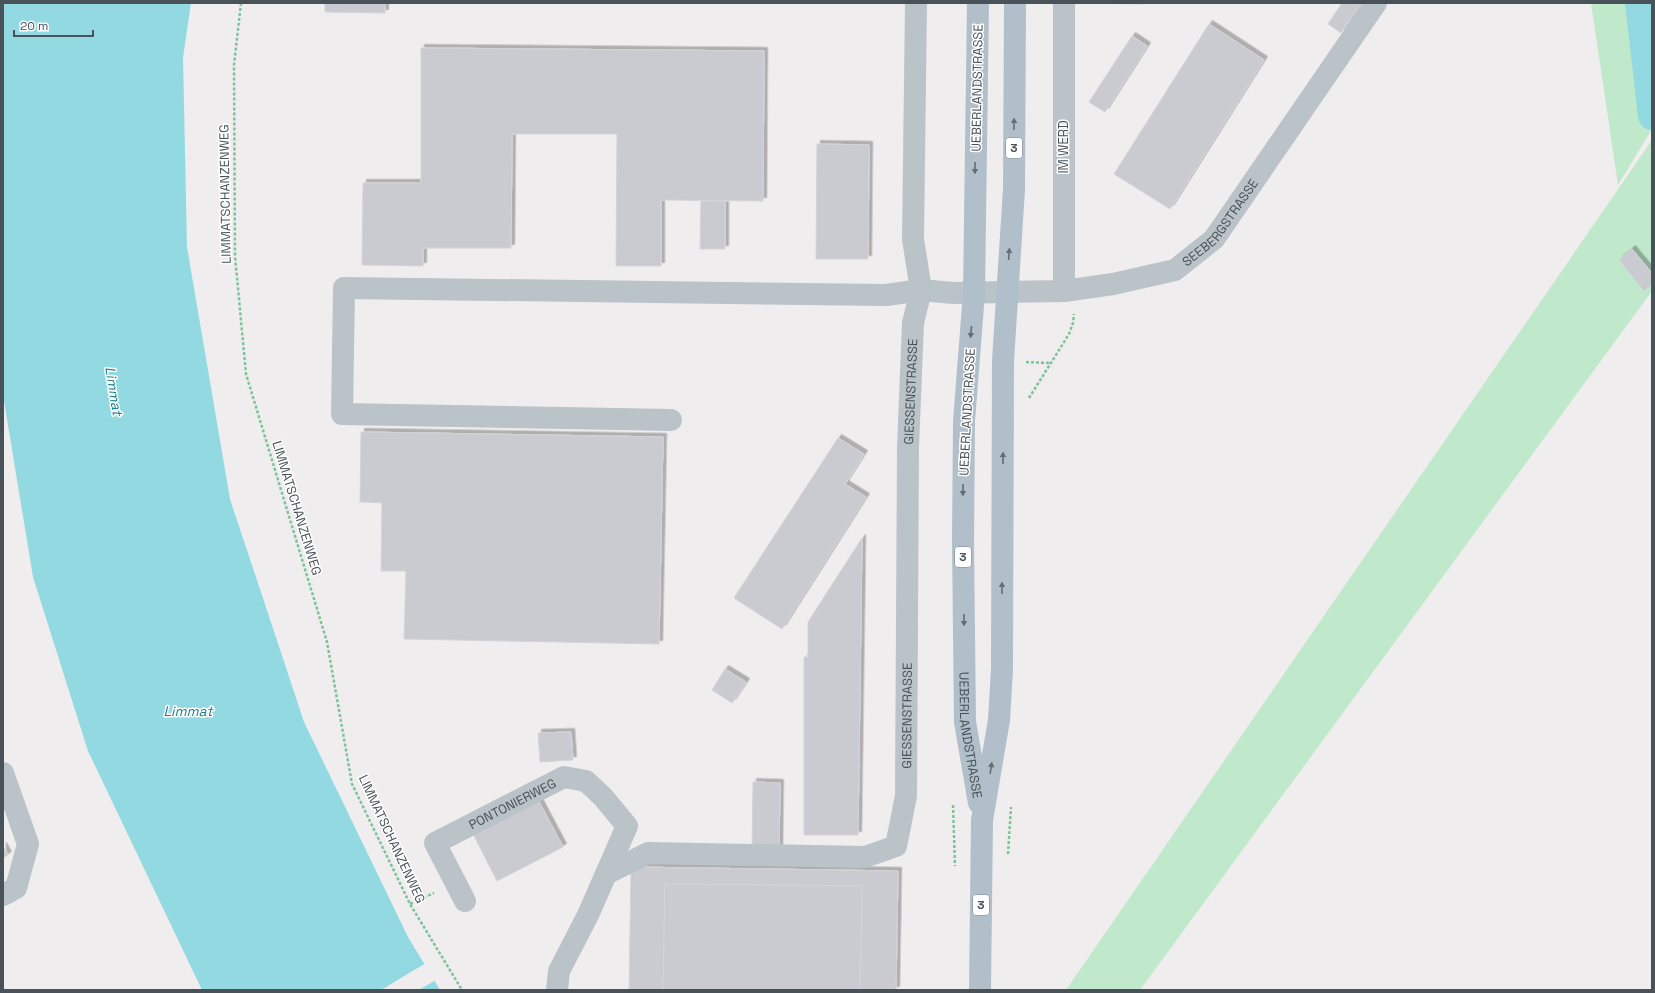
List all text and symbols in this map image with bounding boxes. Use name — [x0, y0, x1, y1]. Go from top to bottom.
scale bar — [14, 12, 93, 38]
text: 20 m — [20, 18, 48, 34]
street label: UEBERLANDSTRASSE — [967, 24, 987, 152]
one-way arrow — [1011, 117, 1017, 130]
street label: IM WERD — [1055, 120, 1072, 174]
street label: LIMMATSCHANZENWEG — [215, 124, 235, 264]
road number: 3 — [1006, 138, 1022, 158]
one-way arrow — [972, 162, 978, 175]
street label: SEEBERGSTRASSE — [1178, 175, 1261, 270]
one-way arrow — [1005, 248, 1012, 260]
one-way arrow — [967, 326, 974, 338]
street label: GIESSENSTRASSE — [900, 338, 921, 445]
street label: UEBERLANDSTRASSE — [955, 348, 979, 476]
water label: Limmat — [101, 365, 127, 418]
street label: LIMMATSCHANZENWEG — [268, 439, 326, 577]
one-way arrow — [1000, 451, 1006, 464]
one-way arrow — [960, 484, 967, 496]
road number: 3 — [955, 547, 971, 567]
one-way arrow — [999, 581, 1005, 594]
one-way arrow — [961, 614, 967, 627]
street label: GIESSENSTRASSE — [898, 663, 915, 769]
street label: UEBERLANDSTRASSE — [956, 672, 987, 800]
water label: Limmat — [163, 702, 214, 720]
one-way arrow — [988, 762, 994, 774]
street label: LIMMATSCHANZENWEG — [355, 772, 429, 906]
street label: PONTONIERWEG — [466, 774, 559, 833]
road number: 3 — [973, 895, 989, 915]

